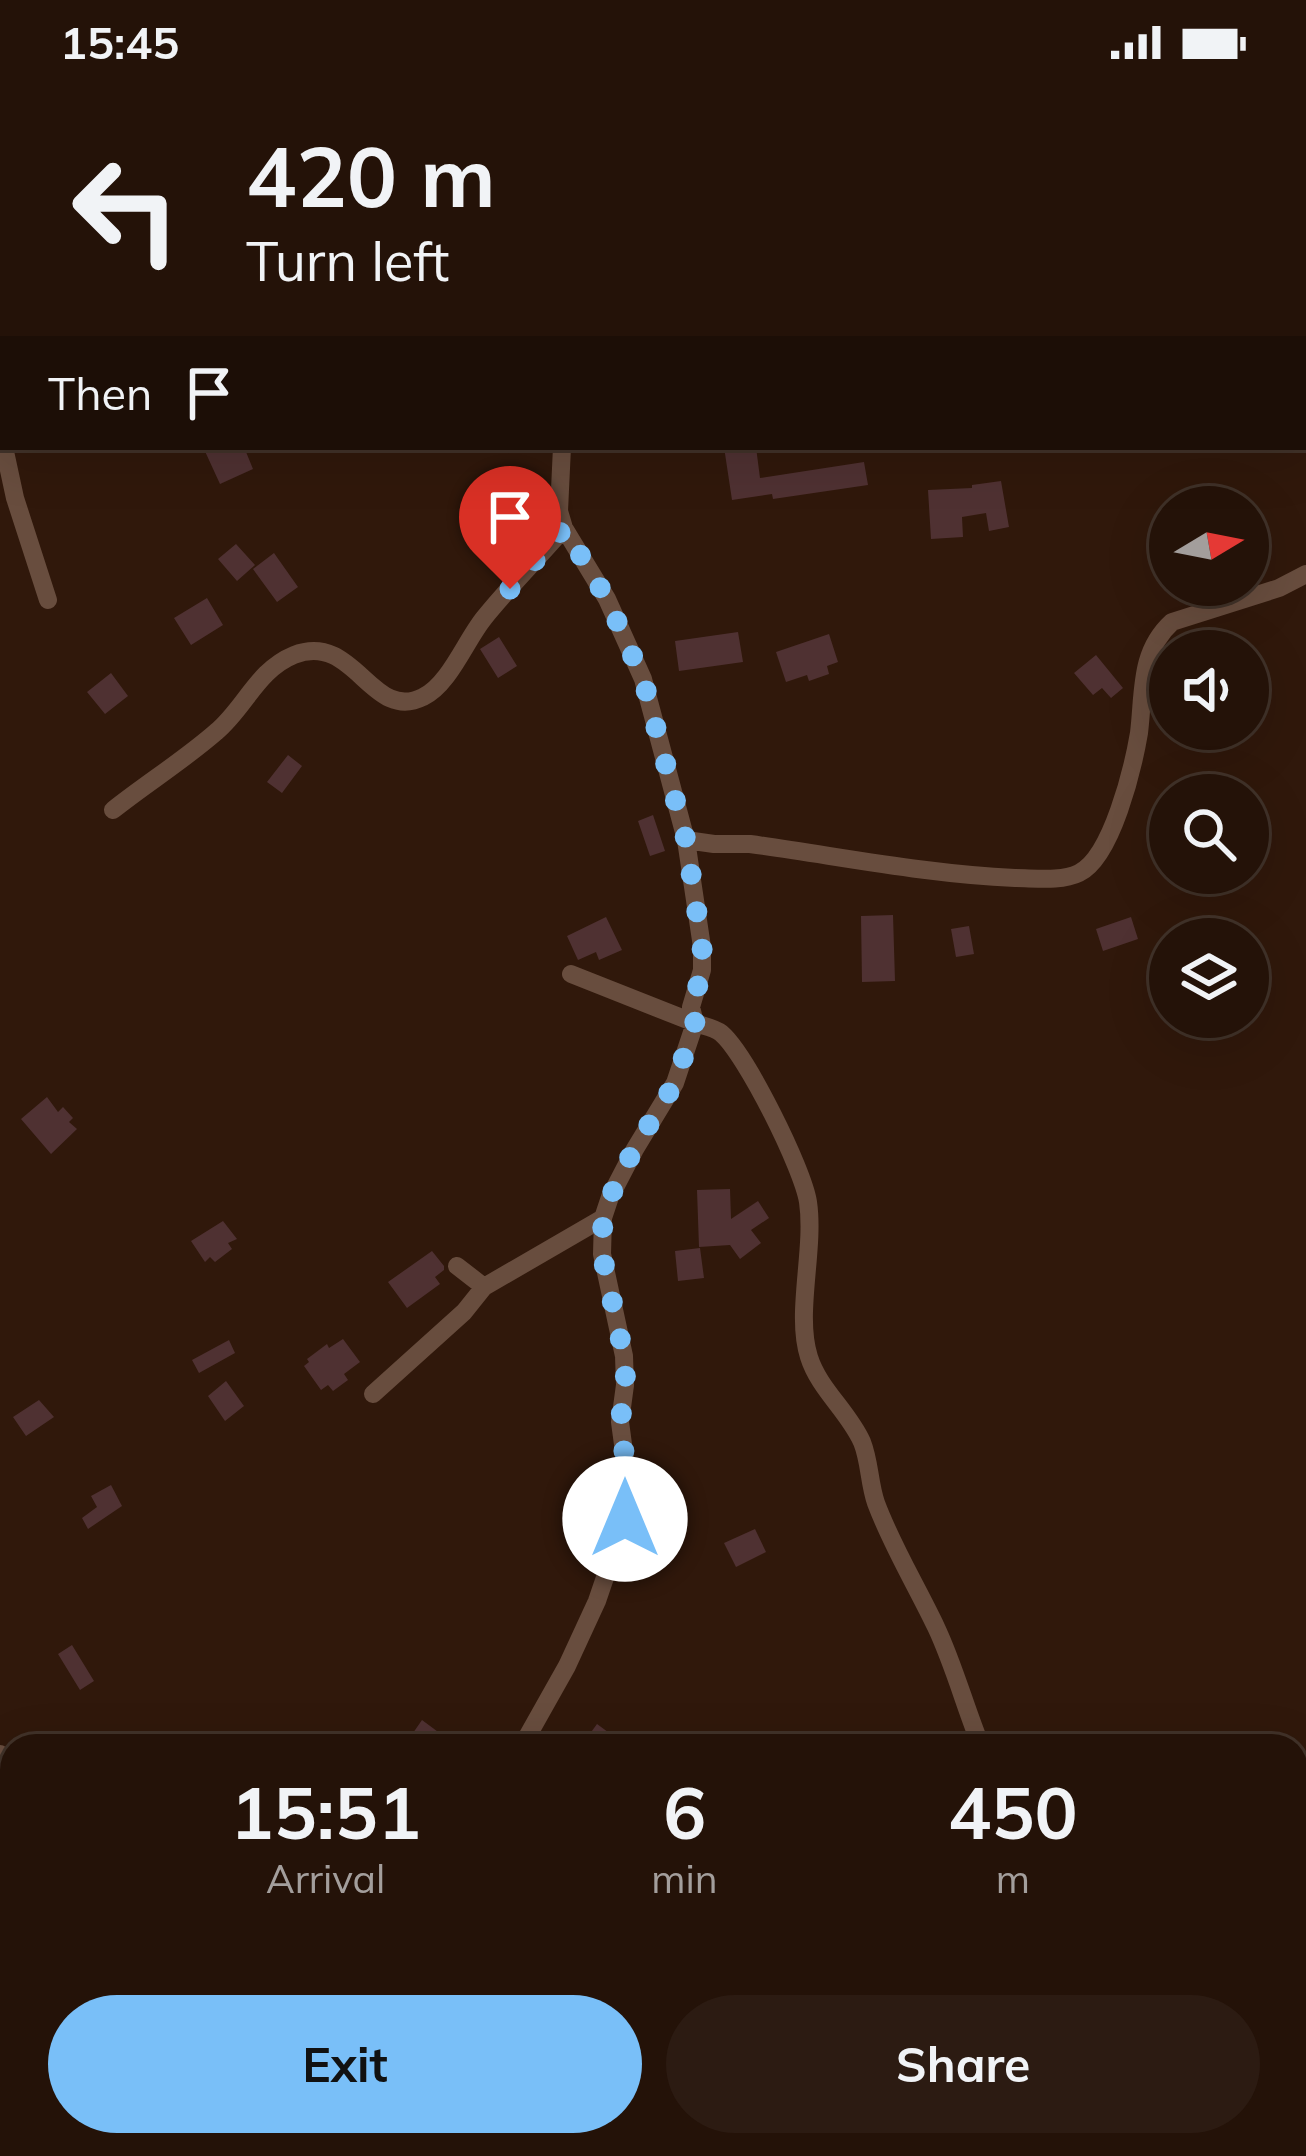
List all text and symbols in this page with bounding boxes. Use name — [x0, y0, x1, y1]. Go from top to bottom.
text: 15:45 — [60, 14, 179, 70]
text: 420 m — [246, 123, 496, 228]
icon: left — [48, 132, 204, 288]
text: Turn left — [246, 227, 449, 295]
icon: arrive — [176, 360, 242, 426]
text: Then — [48, 365, 152, 421]
pin — [459, 466, 561, 589]
icon: arrive — [477, 484, 543, 550]
north arrow — [1149, 486, 1269, 606]
map controls — [1149, 486, 1269, 1038]
button: sound — [1149, 630, 1269, 750]
button: search — [1149, 774, 1269, 894]
button: layers — [1149, 918, 1269, 1038]
position arrow — [562, 1456, 688, 1582]
text: 15:51 — [230, 1767, 421, 1857]
text: 6 — [663, 1767, 706, 1857]
text: 450 — [948, 1767, 1078, 1857]
text: Arrival — [266, 1854, 385, 1903]
text: min — [651, 1854, 718, 1903]
text: m — [996, 1854, 1030, 1903]
button: Exit — [48, 1995, 642, 2133]
button: Share — [666, 1995, 1260, 2133]

